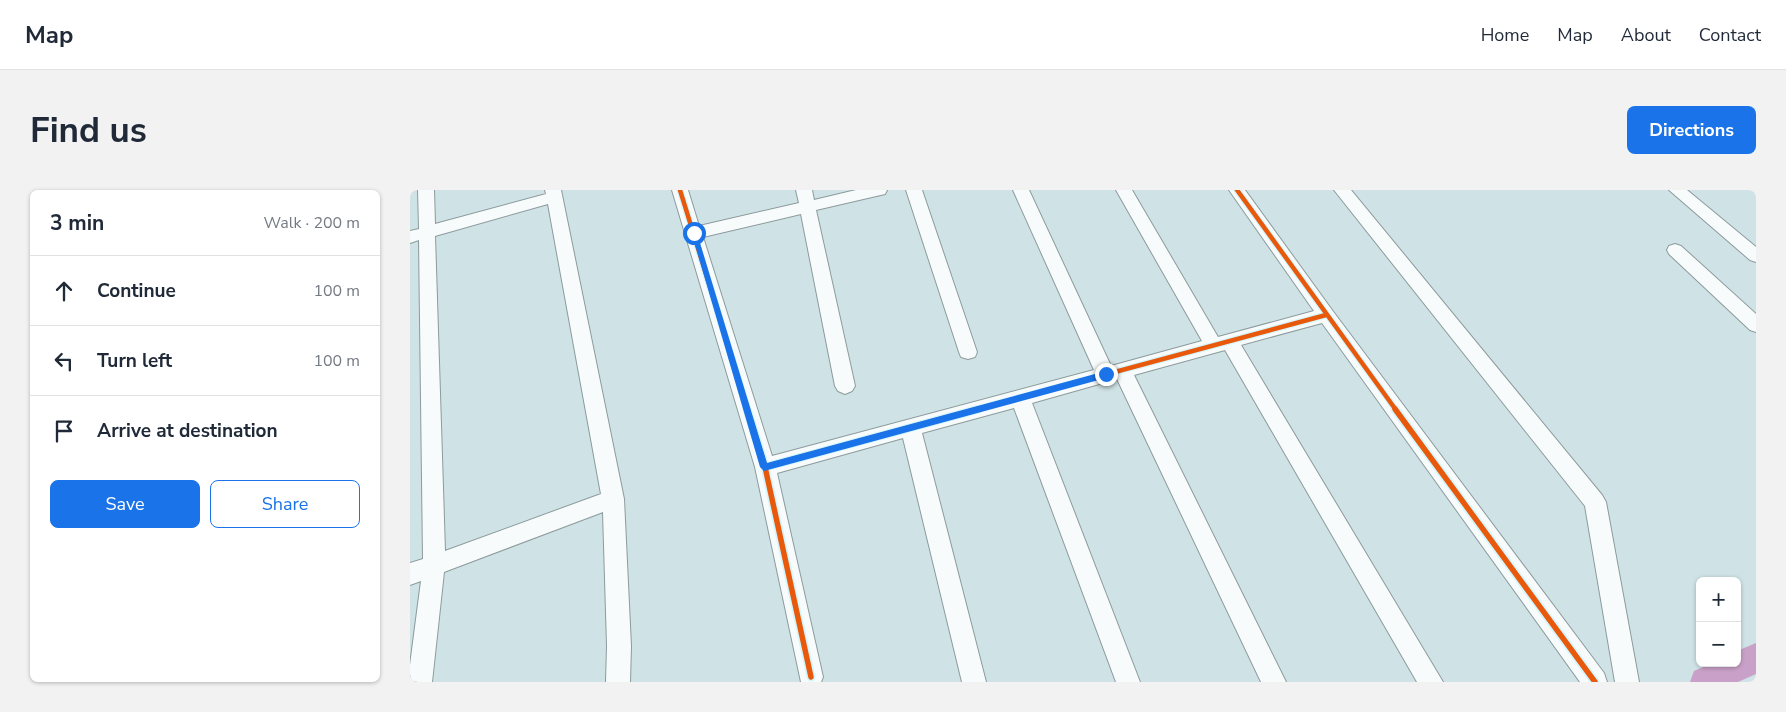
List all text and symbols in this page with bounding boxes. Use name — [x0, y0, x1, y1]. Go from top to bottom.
text: Map — [25, 19, 73, 51]
text: Home — [1481, 23, 1529, 47]
text: Map — [1557, 23, 1593, 47]
text: About — [1621, 23, 1671, 47]
text: Contact — [1699, 23, 1761, 47]
button: Directions — [1627, 106, 1756, 154]
text: Find us — [30, 107, 147, 154]
text: 3 min — [50, 209, 104, 237]
text: Walk · 200 m — [264, 212, 360, 234]
route start — [683, 222, 706, 245]
icon: ahead — [50, 277, 78, 305]
text: Continue — [97, 278, 176, 304]
text: 100 m — [313, 280, 360, 302]
icon: left — [50, 347, 78, 375]
text: Turn left — [97, 348, 172, 374]
text: 100 m — [313, 350, 360, 372]
route end — [1095, 363, 1118, 386]
icon: arrive — [50, 417, 78, 445]
text: Arrive at destination — [97, 418, 278, 444]
button: Save — [50, 480, 200, 528]
button: Share — [210, 480, 360, 528]
map controls — [1696, 577, 1741, 667]
button: + — [1696, 577, 1741, 622]
button: − — [1696, 622, 1741, 667]

